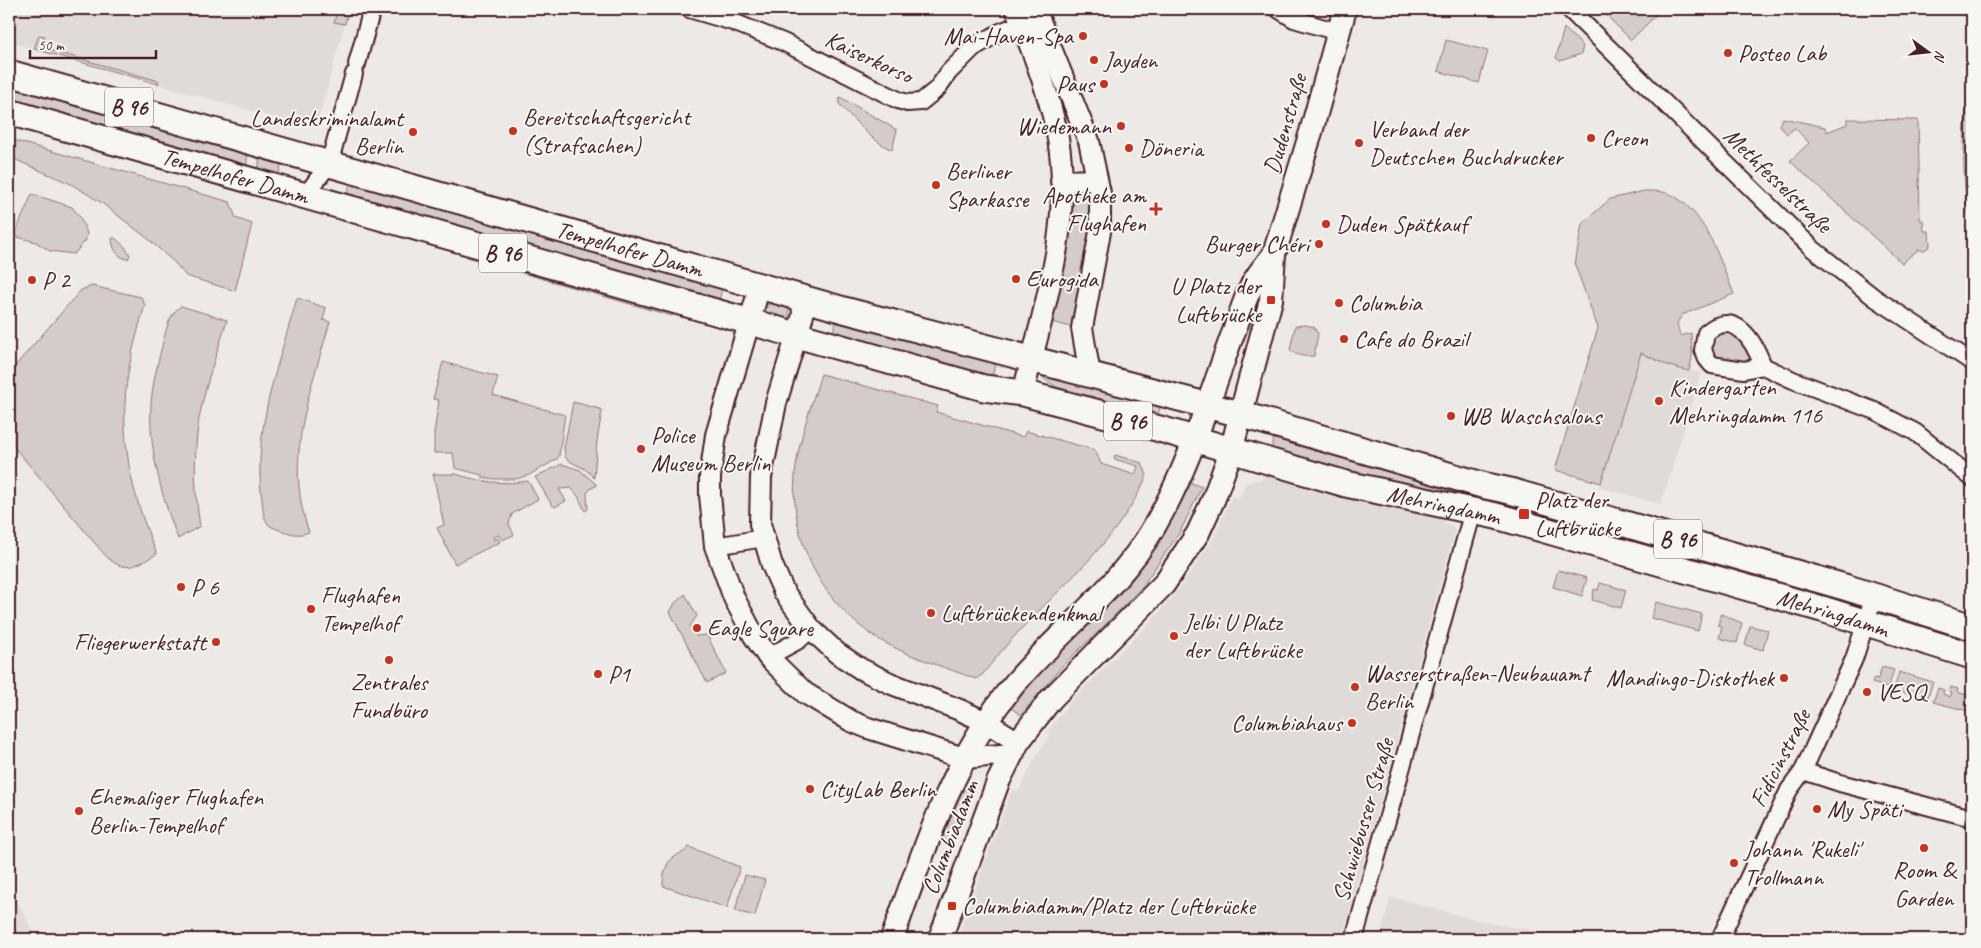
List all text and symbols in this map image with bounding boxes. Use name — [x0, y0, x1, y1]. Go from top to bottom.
place label: Mai-Haven-Spa — [944, 21, 1075, 51]
street label: Kaiserkorso — [820, 24, 920, 91]
scale bar — [30, 28, 156, 60]
north arrow — [1904, 28, 1954, 78]
marker: Mai-Haven-Spa — [1077, 30, 1089, 42]
text: 50 m — [38, 36, 65, 55]
place label: Posteo Lab — [1738, 38, 1828, 68]
place label: Jayden — [1103, 45, 1159, 75]
marker: Posteo Lab — [1722, 47, 1734, 59]
text: N — [1930, 49, 1949, 64]
marker: Jayden — [1088, 54, 1100, 66]
street label: Dudenstraße — [1256, 68, 1314, 178]
place label: Paus — [1056, 69, 1097, 99]
marker: Paus — [1098, 78, 1110, 90]
road number: B 96 — [105, 88, 153, 126]
place label: Bereitschaftsgericht (Strafsachen) — [523, 102, 692, 160]
place label: Landeskriminalamt Berlin — [251, 103, 405, 161]
place label: Wiedemann — [1017, 111, 1112, 141]
place label: Verband der Deutschen Buchdrucker — [1369, 114, 1565, 172]
marker: Wiedemann — [1115, 120, 1127, 132]
street label: Methfesselstraße — [1717, 121, 1840, 241]
place label: Creon — [1601, 123, 1648, 153]
marker: Bereitschaftsgericht (Strafsachen) — [507, 125, 519, 137]
marker: Landeskriminalamt Berlin — [407, 126, 419, 138]
marker: Creon — [1585, 132, 1597, 144]
place label: Döneria — [1139, 133, 1205, 163]
marker: Verband der Deutschen Buchdrucker — [1353, 137, 1365, 149]
street label: Tempelhofer Damm — [158, 141, 313, 211]
marker: Döneria — [1123, 142, 1135, 154]
place label: Berliner Sparkasse — [946, 156, 1031, 214]
marker: Berliner Sparkasse — [930, 179, 942, 191]
place label: Apotheke am Flughafen — [1042, 180, 1147, 238]
marker: Apotheke am Flughafen — [1150, 203, 1162, 215]
place label: Duden Spätkauf — [1336, 209, 1473, 239]
street label: Tempelhofer Damm — [552, 214, 708, 285]
marker: Duden Spätkauf — [1320, 218, 1332, 230]
place label: Burger Chéri — [1205, 229, 1312, 259]
road number: B 96 — [479, 234, 527, 272]
marker: Burger Chéri — [1313, 238, 1325, 250]
place label: Eurogida — [1026, 264, 1099, 294]
place label: P 2 — [42, 265, 72, 295]
place label: U Platz der Luftbrücke — [1171, 271, 1263, 329]
marker: Eurogida — [1010, 273, 1022, 285]
marker: P 2 — [26, 274, 38, 286]
place label: Columbia — [1349, 288, 1423, 318]
marker: U Platz der Luftbrücke — [1265, 294, 1277, 306]
marker: Columbia — [1333, 297, 1345, 309]
place label: Cafe do Brazil — [1354, 324, 1472, 354]
marker: Cafe do Brazil — [1338, 333, 1350, 345]
place label: Kindergarten Mehringdamm 116 — [1669, 372, 1823, 430]
marker: Kindergarten Mehringdamm 116 — [1653, 395, 1665, 407]
place label: WB Waschsalons — [1461, 401, 1604, 431]
road number: B 96 — [1104, 402, 1152, 441]
marker: WB Waschsalons — [1445, 410, 1457, 422]
place label: Police Museum Berlin — [651, 420, 771, 478]
marker: Police Museum Berlin — [635, 443, 647, 455]
street label: Mehringdamm — [1384, 478, 1505, 532]
place label: Platz der Luftbrücke — [1535, 485, 1622, 543]
marker: Platz der Luftbrücke — [1517, 507, 1531, 521]
road number: B 96 — [1654, 520, 1702, 558]
place label: P 6 — [191, 572, 220, 602]
place label: Flughafen Tempelhof — [321, 580, 404, 638]
marker: P 6 — [175, 581, 187, 593]
street label: Mehringdamm — [1774, 582, 1895, 645]
place label: Luftbrückendenkmal — [941, 598, 1105, 628]
marker: Flughafen Tempelhof — [305, 603, 317, 615]
marker: Luftbrückendenkmal — [925, 607, 937, 619]
place label: Jelbi U Platz der Luftbrücke — [1183, 607, 1304, 665]
place label: Eagle Square — [707, 613, 815, 643]
marker: Eagle Square — [691, 622, 703, 634]
place label: Fliegerwerkstatt — [74, 627, 208, 657]
marker: Jelbi U Platz der Luftbrücke — [1168, 630, 1180, 642]
marker: Fliegerwerkstatt — [210, 636, 222, 648]
marker: Zentrales Fundbüro — [383, 654, 395, 666]
place label: Wasserstraßen-Neubauamt Berlin — [1365, 658, 1592, 716]
place label: P1 — [608, 659, 631, 689]
place label: Mandingo-Diskothek — [1606, 663, 1776, 693]
place label: Zentrales Fundbüro — [351, 667, 429, 725]
marker: P1 — [592, 668, 604, 680]
marker: Mandingo-Diskothek — [1778, 672, 1790, 684]
place label: VESQ — [1877, 677, 1928, 707]
marker: Wasserstraßen-Neubauamt Berlin — [1349, 681, 1361, 693]
marker: VESQ — [1861, 686, 1873, 698]
street label: Fidicinstraße — [1743, 702, 1818, 812]
place label: Columbiahaus — [1231, 708, 1344, 738]
marker: Columbiahaus — [1346, 717, 1358, 729]
street label: Schwiebusser Straße — [1325, 733, 1401, 905]
place label: CityLab Berlin — [820, 774, 937, 804]
street label: Columbiadamm — [914, 775, 986, 898]
place label: Ehemaliger Flughafen Berlin-Tempelhof — [89, 782, 264, 840]
marker: CityLab Berlin — [804, 783, 816, 795]
place label: My Späti — [1827, 794, 1904, 824]
marker: My Späti — [1811, 803, 1823, 815]
marker: Ehemaliger Flughafen Berlin-Tempelhof — [73, 805, 85, 817]
place label: Johann 'Rukeli' Trollmann — [1743, 834, 1864, 892]
marker: Room & Garden — [1918, 842, 1930, 854]
place label: Room & Garden — [1893, 855, 1958, 913]
marker: Johann 'Rukeli' Trollmann — [1728, 857, 1740, 869]
place label: Columbiadamm/Platz der Luftbrücke — [962, 891, 1257, 921]
marker: Columbiadamm/Platz der Luftbrücke — [946, 900, 958, 912]

